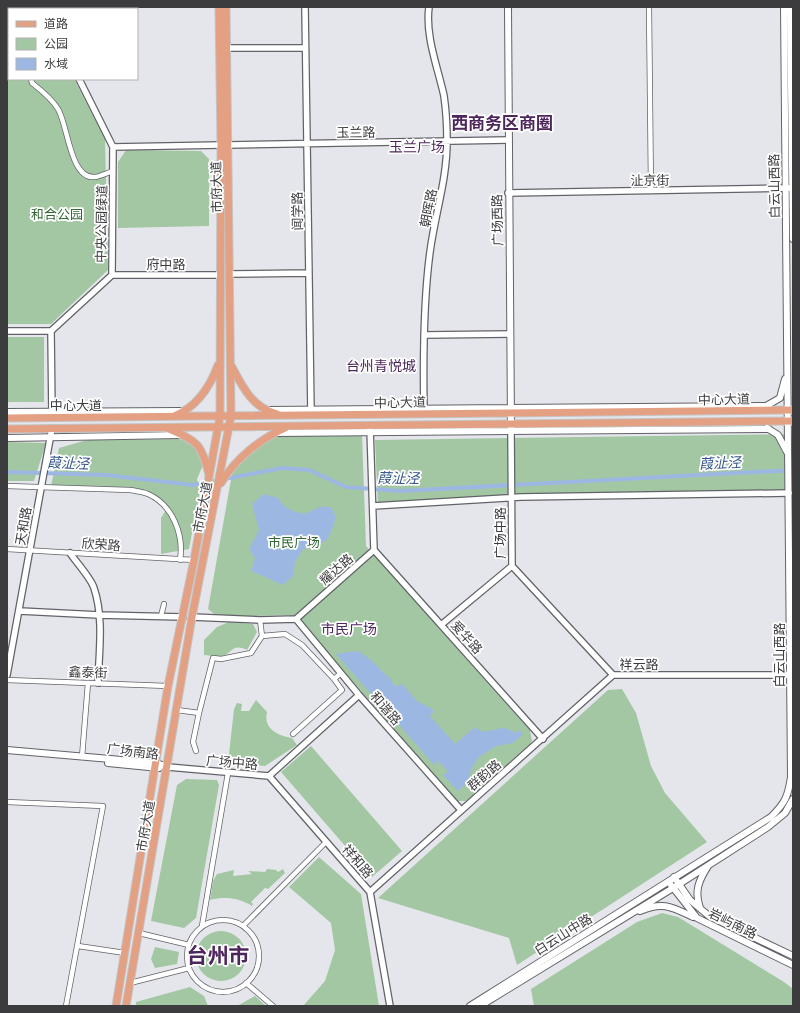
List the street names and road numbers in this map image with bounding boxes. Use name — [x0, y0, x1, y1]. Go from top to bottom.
street label: 玉兰路 — [336, 124, 376, 141]
street label: 白云山西路 — [765, 153, 784, 219]
street label: 市府大道 — [208, 161, 225, 213]
street label: 沚京街 — [630, 172, 670, 189]
street label: 中央公园绿道 — [92, 185, 111, 263]
street label: 朝晖路 — [416, 187, 441, 229]
street label: 闻学路 — [289, 191, 306, 231]
street label: 广场西路 — [489, 194, 506, 246]
street label: 府中路 — [146, 256, 186, 273]
street label: 中心大道 — [698, 391, 750, 408]
street label: 中心大道 — [374, 394, 426, 411]
street label: 中心大道 — [50, 397, 102, 414]
street label: 市府大道 — [189, 480, 216, 534]
street label: 天和路 — [12, 505, 35, 547]
street label: 广场中路 — [492, 507, 509, 559]
street label: 欣荣路 — [81, 535, 121, 554]
street label: 耀达路 — [316, 550, 357, 589]
street label: 爱华路 — [447, 617, 486, 658]
street label: 白云山西路 — [771, 622, 788, 688]
street label: 祥云路 — [619, 656, 659, 673]
street label: 鑫泰街 — [68, 663, 108, 682]
street label: 和谐路 — [366, 688, 405, 729]
street label: 广场南路 — [106, 740, 160, 763]
street label: 广场中路 — [205, 752, 259, 773]
street label: 群韵路 — [464, 756, 505, 795]
street label: 市府大道 — [133, 799, 158, 853]
street label: 祥和路 — [338, 841, 377, 882]
street label: 岩屿南路 — [706, 904, 760, 942]
street label: 白云山中路 — [531, 910, 595, 959]

